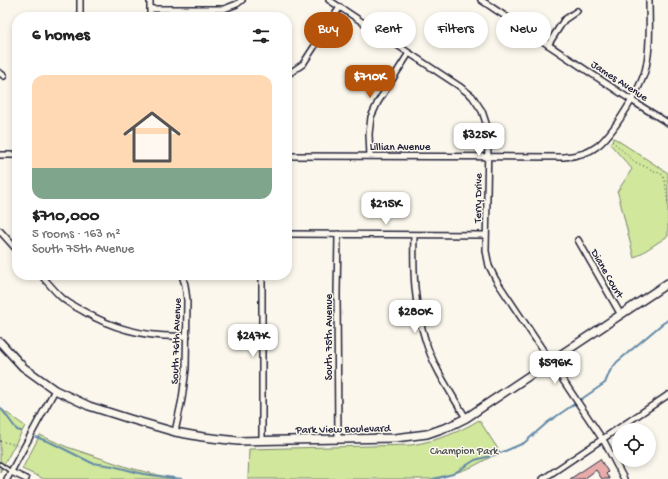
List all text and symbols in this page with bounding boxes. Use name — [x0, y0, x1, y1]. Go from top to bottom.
chip: Buy — [304, 12, 353, 48]
chip: Rent — [361, 12, 416, 48]
chip: Filters — [424, 12, 488, 48]
chip: New — [496, 12, 551, 48]
icon: filters — [250, 25, 272, 47]
text: 6 homes — [32, 26, 90, 46]
street label: James Avenue — [588, 59, 650, 105]
pin: $710K — [342, 65, 398, 99]
text: $710K — [354, 70, 386, 85]
icon: home — [116, 101, 188, 173]
pin: $325K — [451, 123, 507, 157]
text: $325K — [463, 128, 495, 143]
street label: Lillian Avenue — [370, 142, 431, 154]
street label: Terry Drive — [473, 173, 485, 224]
pin: $215K — [358, 192, 414, 226]
text: $215K — [370, 197, 402, 212]
text: $710,000 — [32, 207, 99, 227]
text: 5 rooms · 163 m² — [32, 227, 120, 242]
text: South 75th Avenue — [32, 242, 134, 257]
street label: Diane Court — [587, 247, 626, 302]
street label: South 75th Avenue — [324, 293, 336, 380]
street label: South 76th Avenue — [169, 297, 185, 384]
pin: $280K — [387, 300, 443, 334]
text: $280K — [398, 305, 432, 320]
pin: $247K — [225, 324, 281, 358]
text: $247K — [237, 329, 269, 344]
pin: $596K — [527, 351, 583, 385]
text: $596K — [539, 356, 571, 371]
street label: Park View Boulevard — [295, 423, 392, 437]
map controls — [612, 423, 656, 467]
button: locate — [612, 423, 656, 467]
park label: Champion Park — [430, 446, 499, 458]

